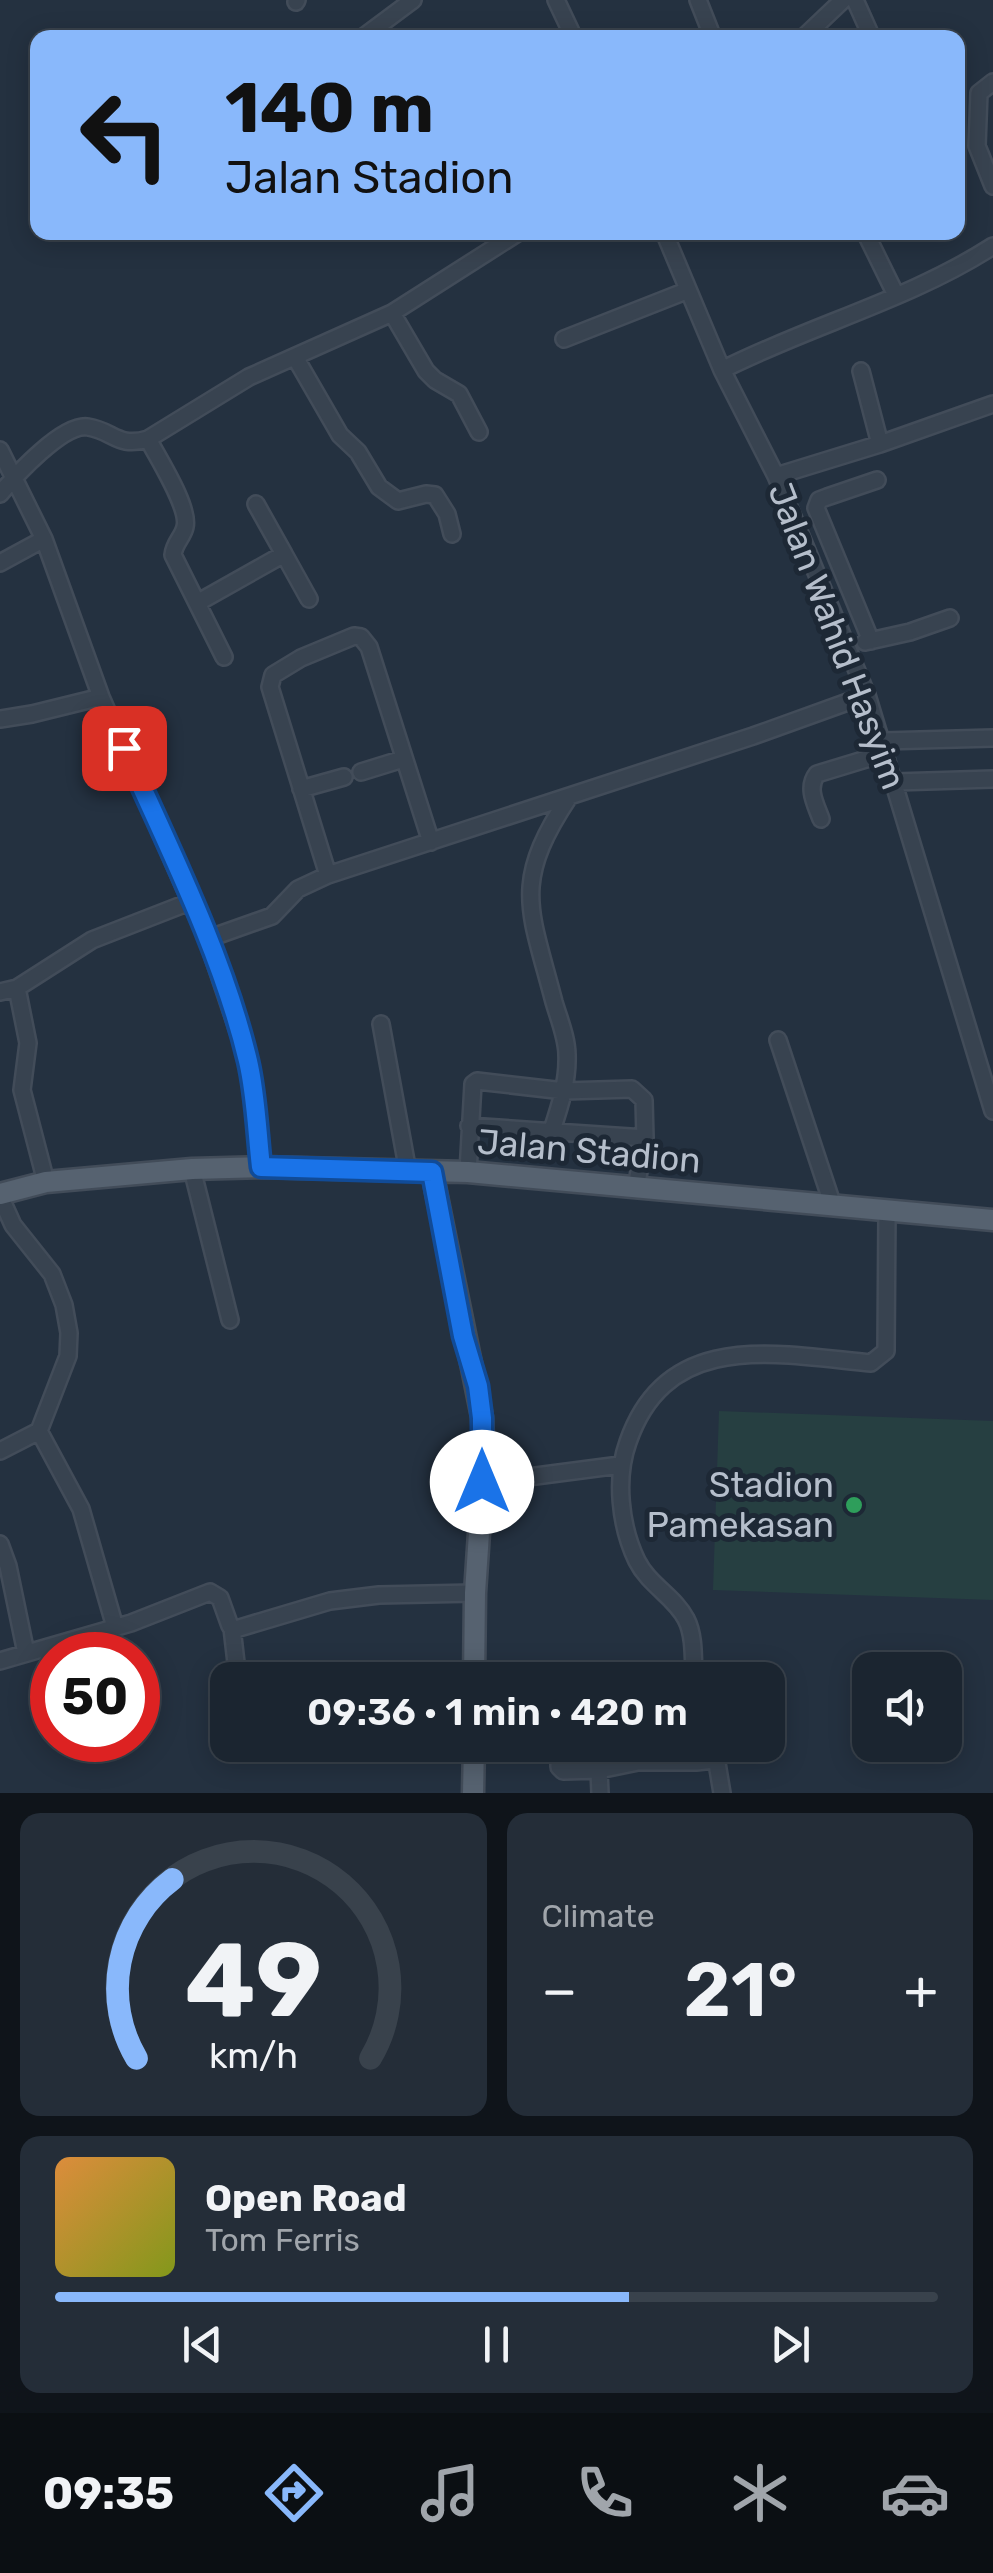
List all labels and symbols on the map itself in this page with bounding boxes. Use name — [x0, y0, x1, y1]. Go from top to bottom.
street label: Jalan Wahid Hasyim — [759, 477, 915, 795]
pin — [82, 706, 167, 791]
street label: Jalan Stadion — [475, 1120, 703, 1182]
position arrow — [430, 1430, 534, 1534]
place label: Stadion Pamekasan — [646, 1464, 834, 1546]
marker: Stadion Pamekasan — [843, 1494, 865, 1516]
speed limit sign: 50 — [30, 1632, 160, 1762]

